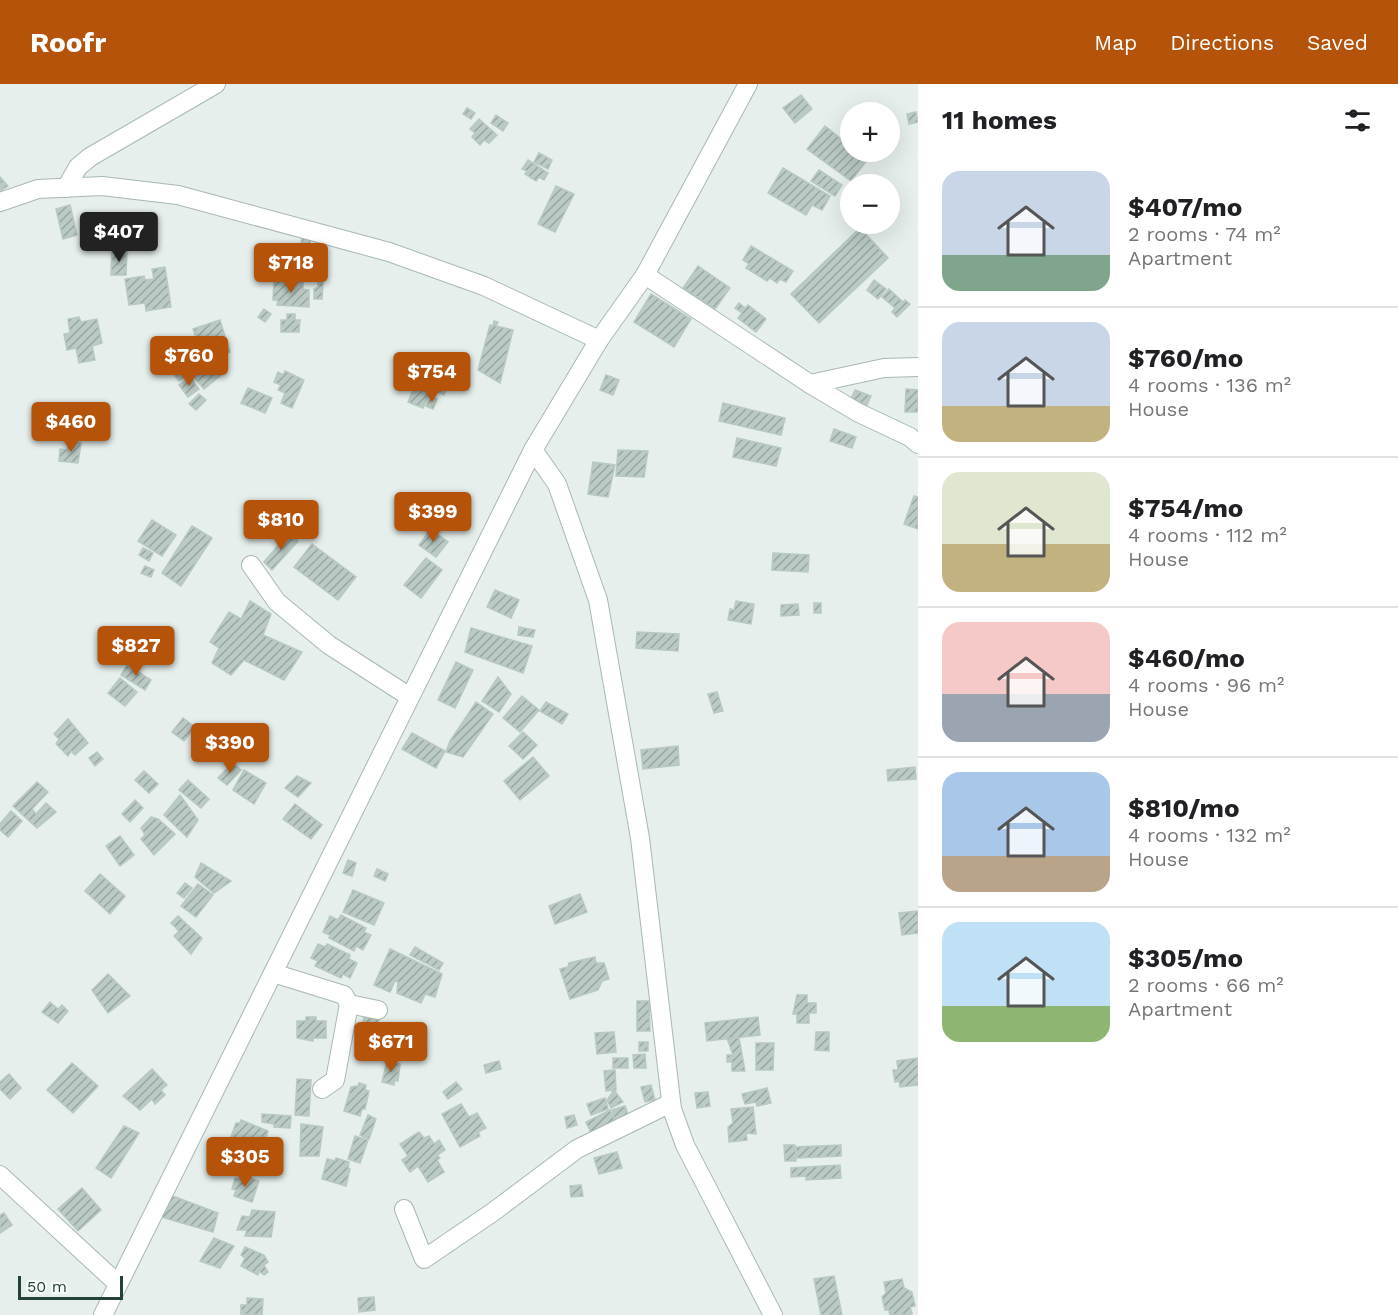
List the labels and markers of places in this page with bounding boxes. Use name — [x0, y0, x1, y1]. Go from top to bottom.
pin: $407 — [83, 212, 155, 263]
pin: $718 — [255, 243, 327, 294]
pin: $760 — [153, 336, 225, 387]
pin: $754 — [396, 352, 468, 403]
pin: $460 — [35, 402, 107, 453]
pin: $399 — [397, 492, 469, 543]
pin: $810 — [245, 500, 317, 551]
pin: $827 — [100, 626, 172, 677]
pin: $390 — [194, 723, 266, 774]
pin: $671 — [355, 1022, 427, 1073]
pin: $305 — [209, 1137, 281, 1188]

